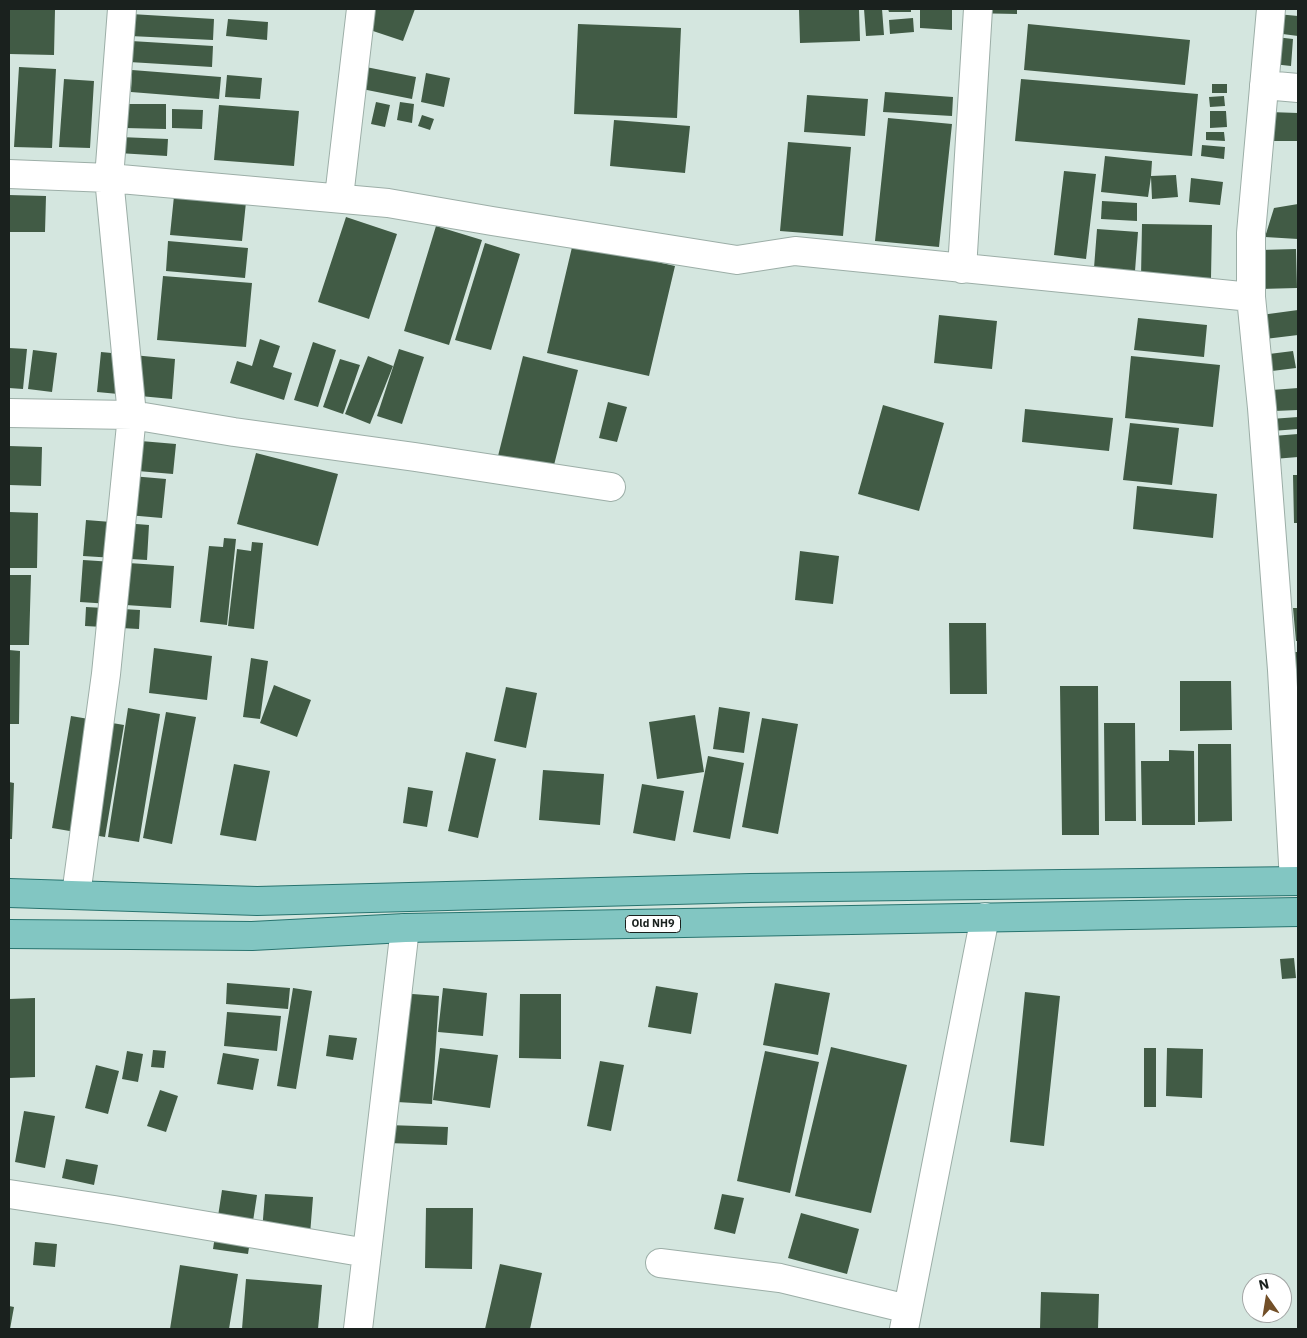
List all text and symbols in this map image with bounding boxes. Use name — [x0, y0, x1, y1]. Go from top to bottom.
road number: Old NH9 — [626, 916, 680, 932]
north arrow — [1242, 1273, 1292, 1323]
text: N — [1257, 1274, 1271, 1294]

